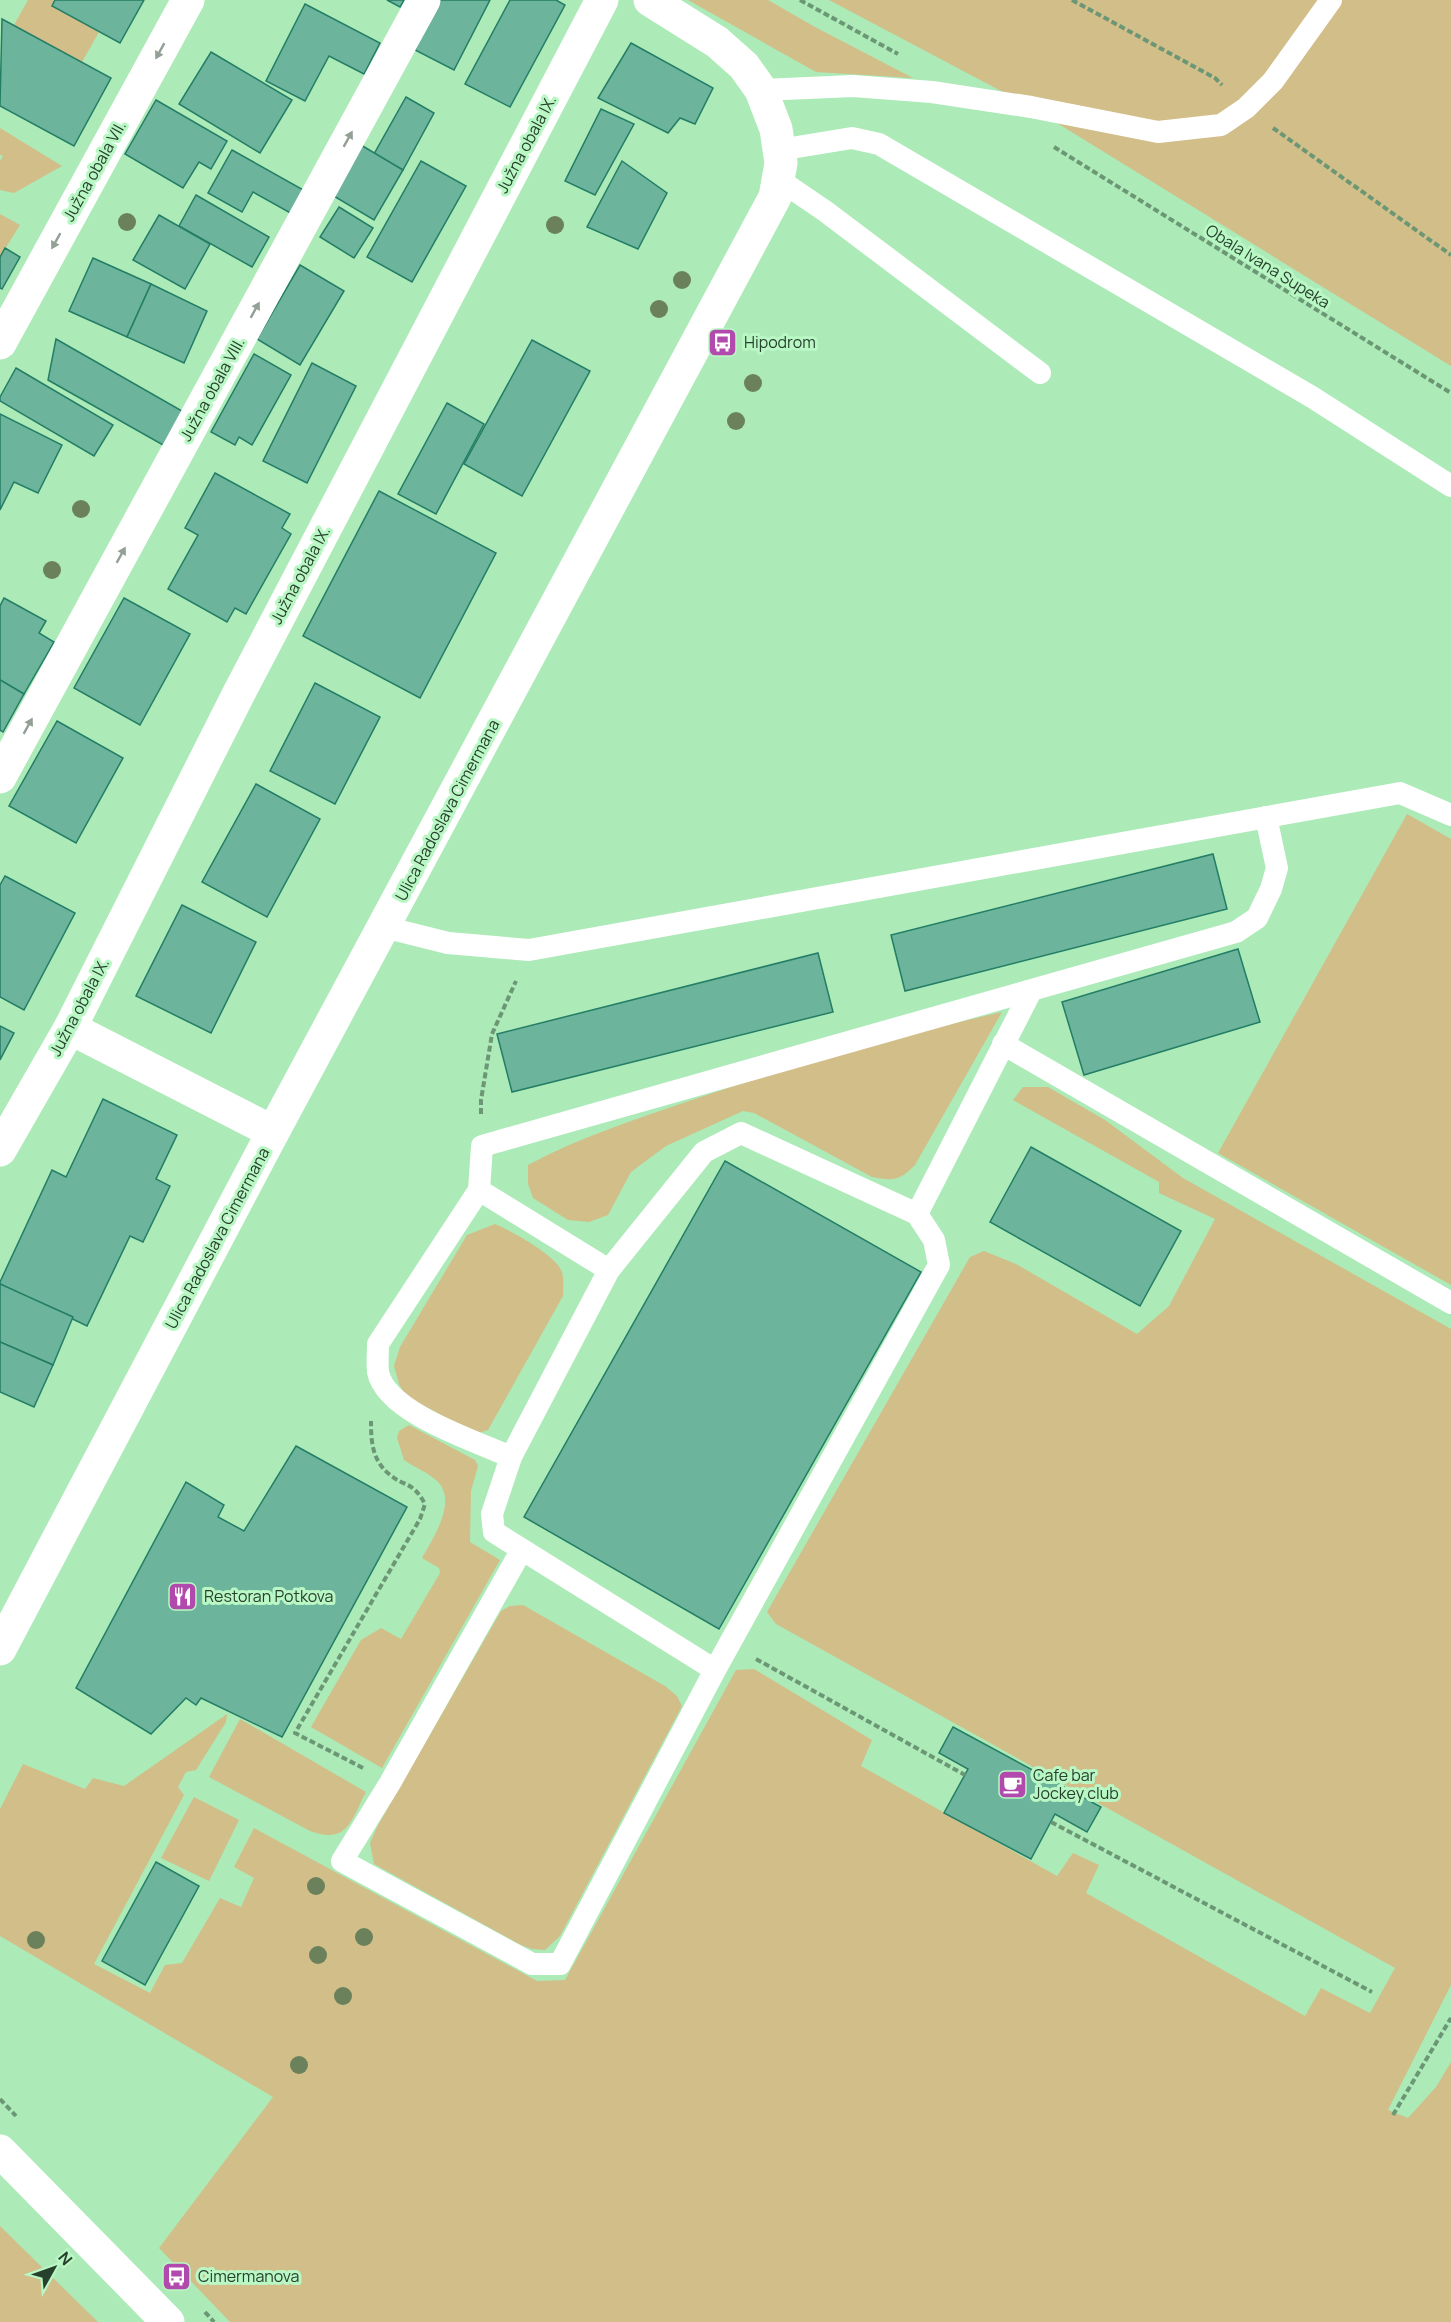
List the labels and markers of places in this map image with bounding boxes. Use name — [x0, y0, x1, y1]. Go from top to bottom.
bus stop icon: Hipodrom — [707, 326, 739, 358]
place label: Hipodrom — [744, 331, 816, 353]
restaurant icon: Restoran Potkova — [167, 1580, 199, 1612]
place label: Restoran Potkova — [204, 1585, 333, 1607]
place label: Cafe bar Jockey club — [1033, 1764, 1119, 1804]
cafe icon: Cafe bar Jockey club — [996, 1768, 1028, 1800]
bus stop icon: Cimermanova — [161, 2260, 193, 2292]
place label: Cimermanova — [198, 2265, 299, 2287]

